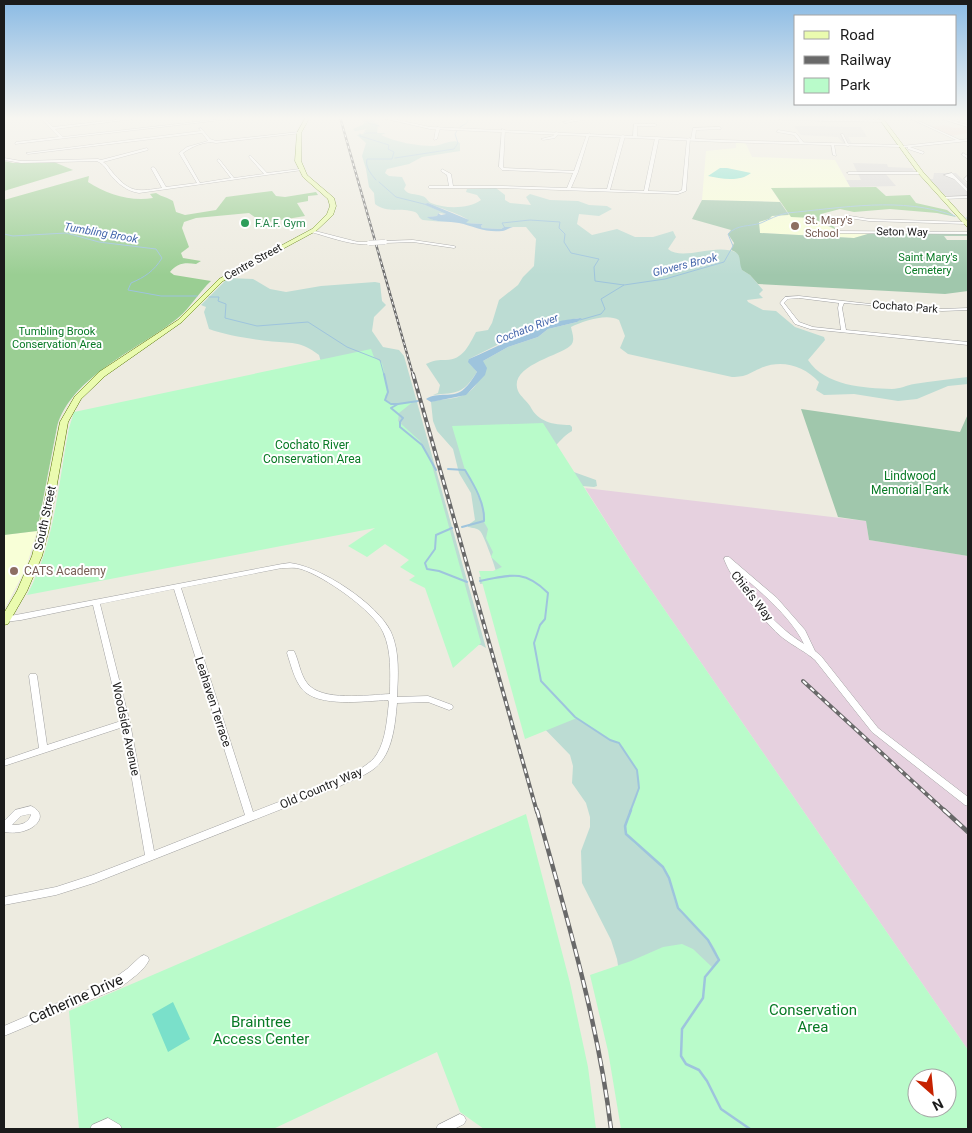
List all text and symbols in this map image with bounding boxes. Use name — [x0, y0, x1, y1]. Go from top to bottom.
legend — [794, 15, 957, 105]
text: Road — [840, 26, 874, 44]
text: Railway — [840, 51, 891, 69]
text: Park — [840, 76, 871, 94]
place label: St. Mary's School — [805, 214, 853, 240]
marker: F.A.F. Gym — [239, 217, 251, 229]
place label: F.A.F. Gym — [255, 217, 306, 230]
water label: Tumbling Brook — [63, 220, 139, 246]
marker: St. Mary's School — [789, 220, 801, 232]
street label: Seton Way — [876, 225, 929, 239]
street label: Centre Street — [222, 241, 284, 283]
water label: Glovers Brook — [651, 251, 719, 279]
park label: Saint Mary's Cemetery — [898, 251, 958, 277]
street label: Cochato Park — [872, 298, 939, 316]
water label: Cochato River — [494, 311, 560, 347]
park label: Tumbling Brook Conservation Area — [12, 325, 102, 351]
park label: Cochato River Conservation Area — [263, 438, 361, 466]
park label: Lindwood Memorial Park — [871, 469, 950, 497]
street label: South Street — [31, 484, 59, 552]
place label: CATS Academy — [24, 564, 106, 578]
marker: CATS Academy — [8, 565, 20, 577]
street label: Chiefs Way — [728, 568, 776, 624]
street label: Leahaven Terrace — [192, 655, 234, 749]
street label: Woodside Avenue — [109, 681, 143, 777]
street label: Old Country Way — [278, 764, 365, 812]
street label: Catherine Drive — [26, 970, 126, 1028]
park label: Conservation Area — [769, 1001, 857, 1036]
park label: Braintree Access Center — [213, 1013, 309, 1048]
north arrow — [907, 1068, 957, 1118]
text: N — [930, 1095, 946, 1114]

